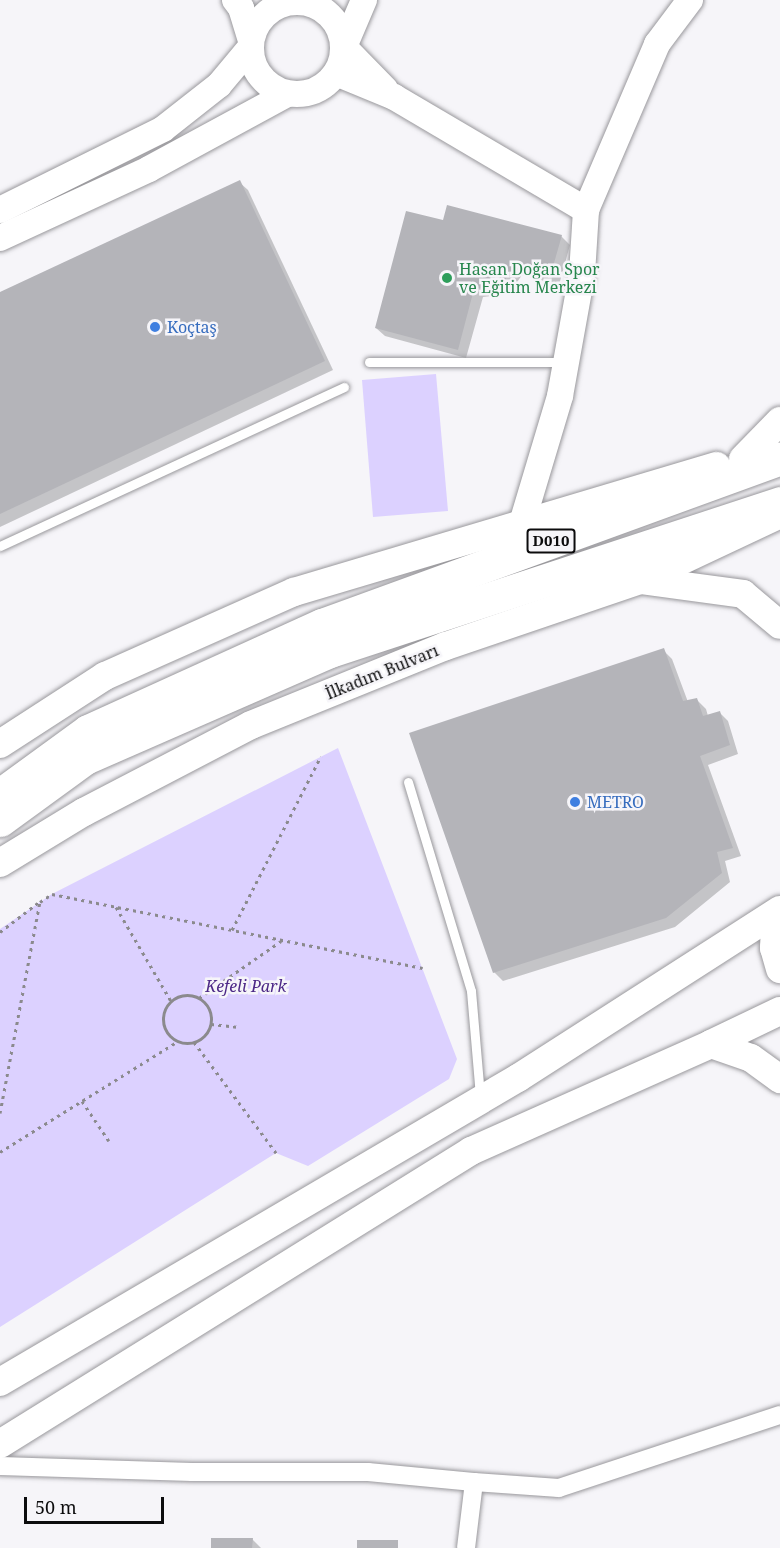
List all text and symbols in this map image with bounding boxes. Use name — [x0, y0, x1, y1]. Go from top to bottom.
place label: Hasan Doğan Spor ve Eğitim Merkezi — [459, 259, 600, 297]
marker: Hasan Doğan Spor ve Eğitim Merkezi — [440, 271, 454, 285]
place label: Koçtaş — [167, 317, 217, 337]
marker: Koçtaş — [148, 320, 162, 334]
road number: D010 — [526, 529, 576, 553]
street label: İlkadım Bulvarı — [323, 641, 441, 703]
place label: METRO — [587, 792, 644, 812]
marker: METRO — [568, 795, 582, 809]
park label: Kefeli Park — [205, 976, 287, 996]
scale bar — [27, 1485, 166, 1523]
text: 50 m — [35, 1495, 77, 1519]

